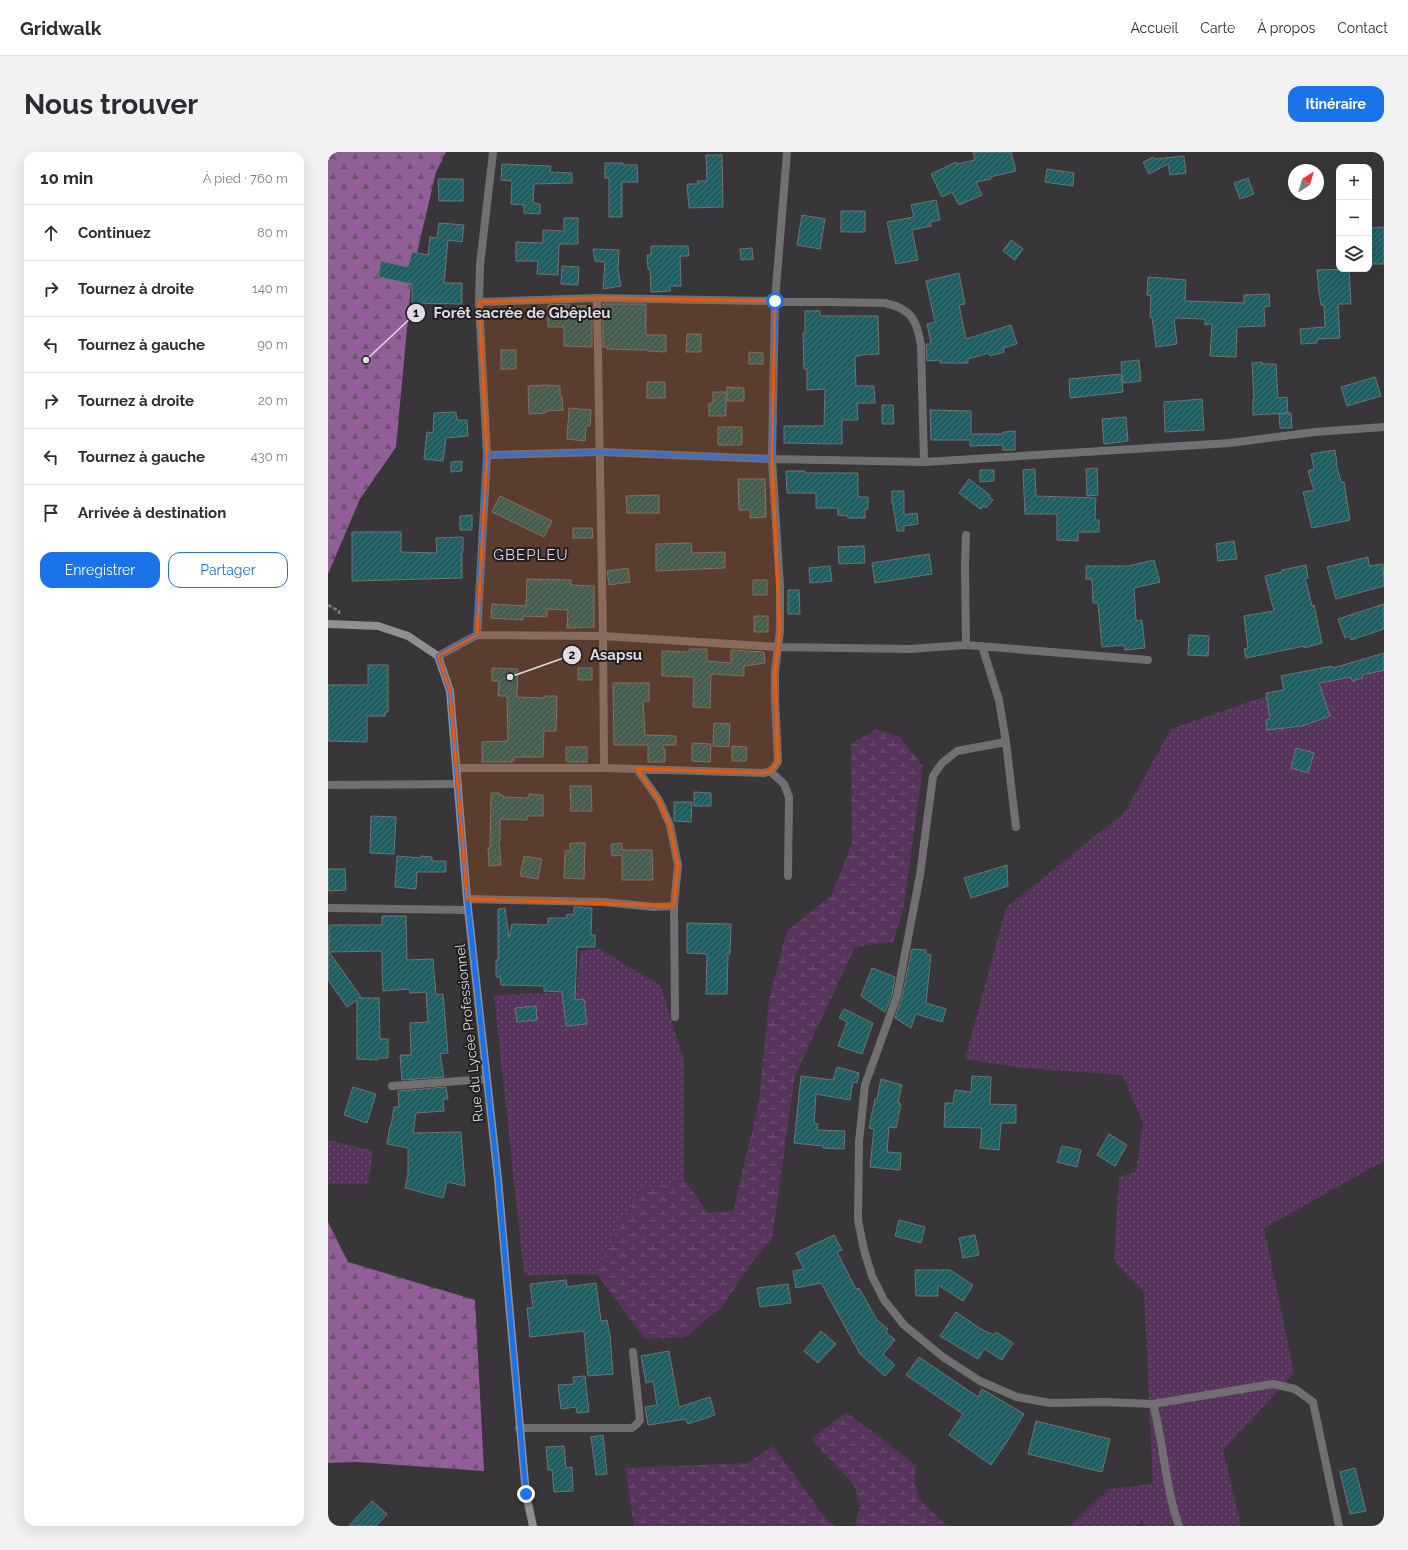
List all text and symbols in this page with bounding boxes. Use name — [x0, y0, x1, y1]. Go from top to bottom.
text: Gridwalk — [20, 17, 101, 39]
text: Accueil — [1130, 20, 1178, 36]
text: Carte — [1200, 20, 1235, 36]
text: À propos — [1257, 20, 1315, 36]
text: Contact — [1337, 20, 1388, 36]
button: Itinéraire — [1288, 86, 1384, 122]
text: Nous trouver — [24, 88, 198, 121]
north arrow — [1288, 164, 1324, 200]
map controls — [1336, 164, 1372, 272]
button: + — [1336, 164, 1372, 200]
text: 10 min — [40, 168, 93, 188]
text: À pied · 760 m — [203, 171, 288, 186]
button: − — [1336, 200, 1372, 236]
icon: ahead — [40, 222, 62, 244]
text: Continuez — [78, 224, 151, 242]
text: 80 m — [257, 225, 288, 240]
button: layers — [1336, 236, 1372, 272]
icon: right — [40, 278, 62, 300]
text: Tournez à droite — [78, 280, 194, 298]
text: 140 m — [252, 281, 288, 296]
route start — [766, 292, 784, 310]
callout: Forêt sacrée de Gbêpleu — [406, 300, 619, 327]
text: Forêt sacrée de Gbêpleu — [433, 304, 611, 322]
text: 1 — [413, 306, 419, 320]
icon: left — [40, 334, 62, 356]
text: Tournez à gauche — [78, 336, 205, 354]
text: 90 m — [257, 337, 288, 352]
icon: right — [40, 390, 62, 412]
text: Tournez à droite — [78, 392, 194, 410]
text: 20 m — [258, 393, 288, 408]
icon: left — [40, 446, 62, 468]
text: Tournez à gauche — [78, 448, 205, 466]
text: 430 m — [251, 449, 288, 464]
icon: arrive — [40, 502, 62, 524]
text: Arrivée à destination — [78, 504, 226, 522]
district label: GBEPLEU — [493, 546, 569, 564]
button: Enregistrer — [40, 552, 160, 588]
button: Partager — [168, 552, 288, 588]
callout: Asapsu — [562, 641, 651, 668]
text: Asapsu — [590, 646, 642, 664]
text: 2 — [569, 648, 576, 662]
street label: Rue du Lycée Professionnel — [452, 943, 486, 1123]
route end — [517, 1485, 535, 1503]

